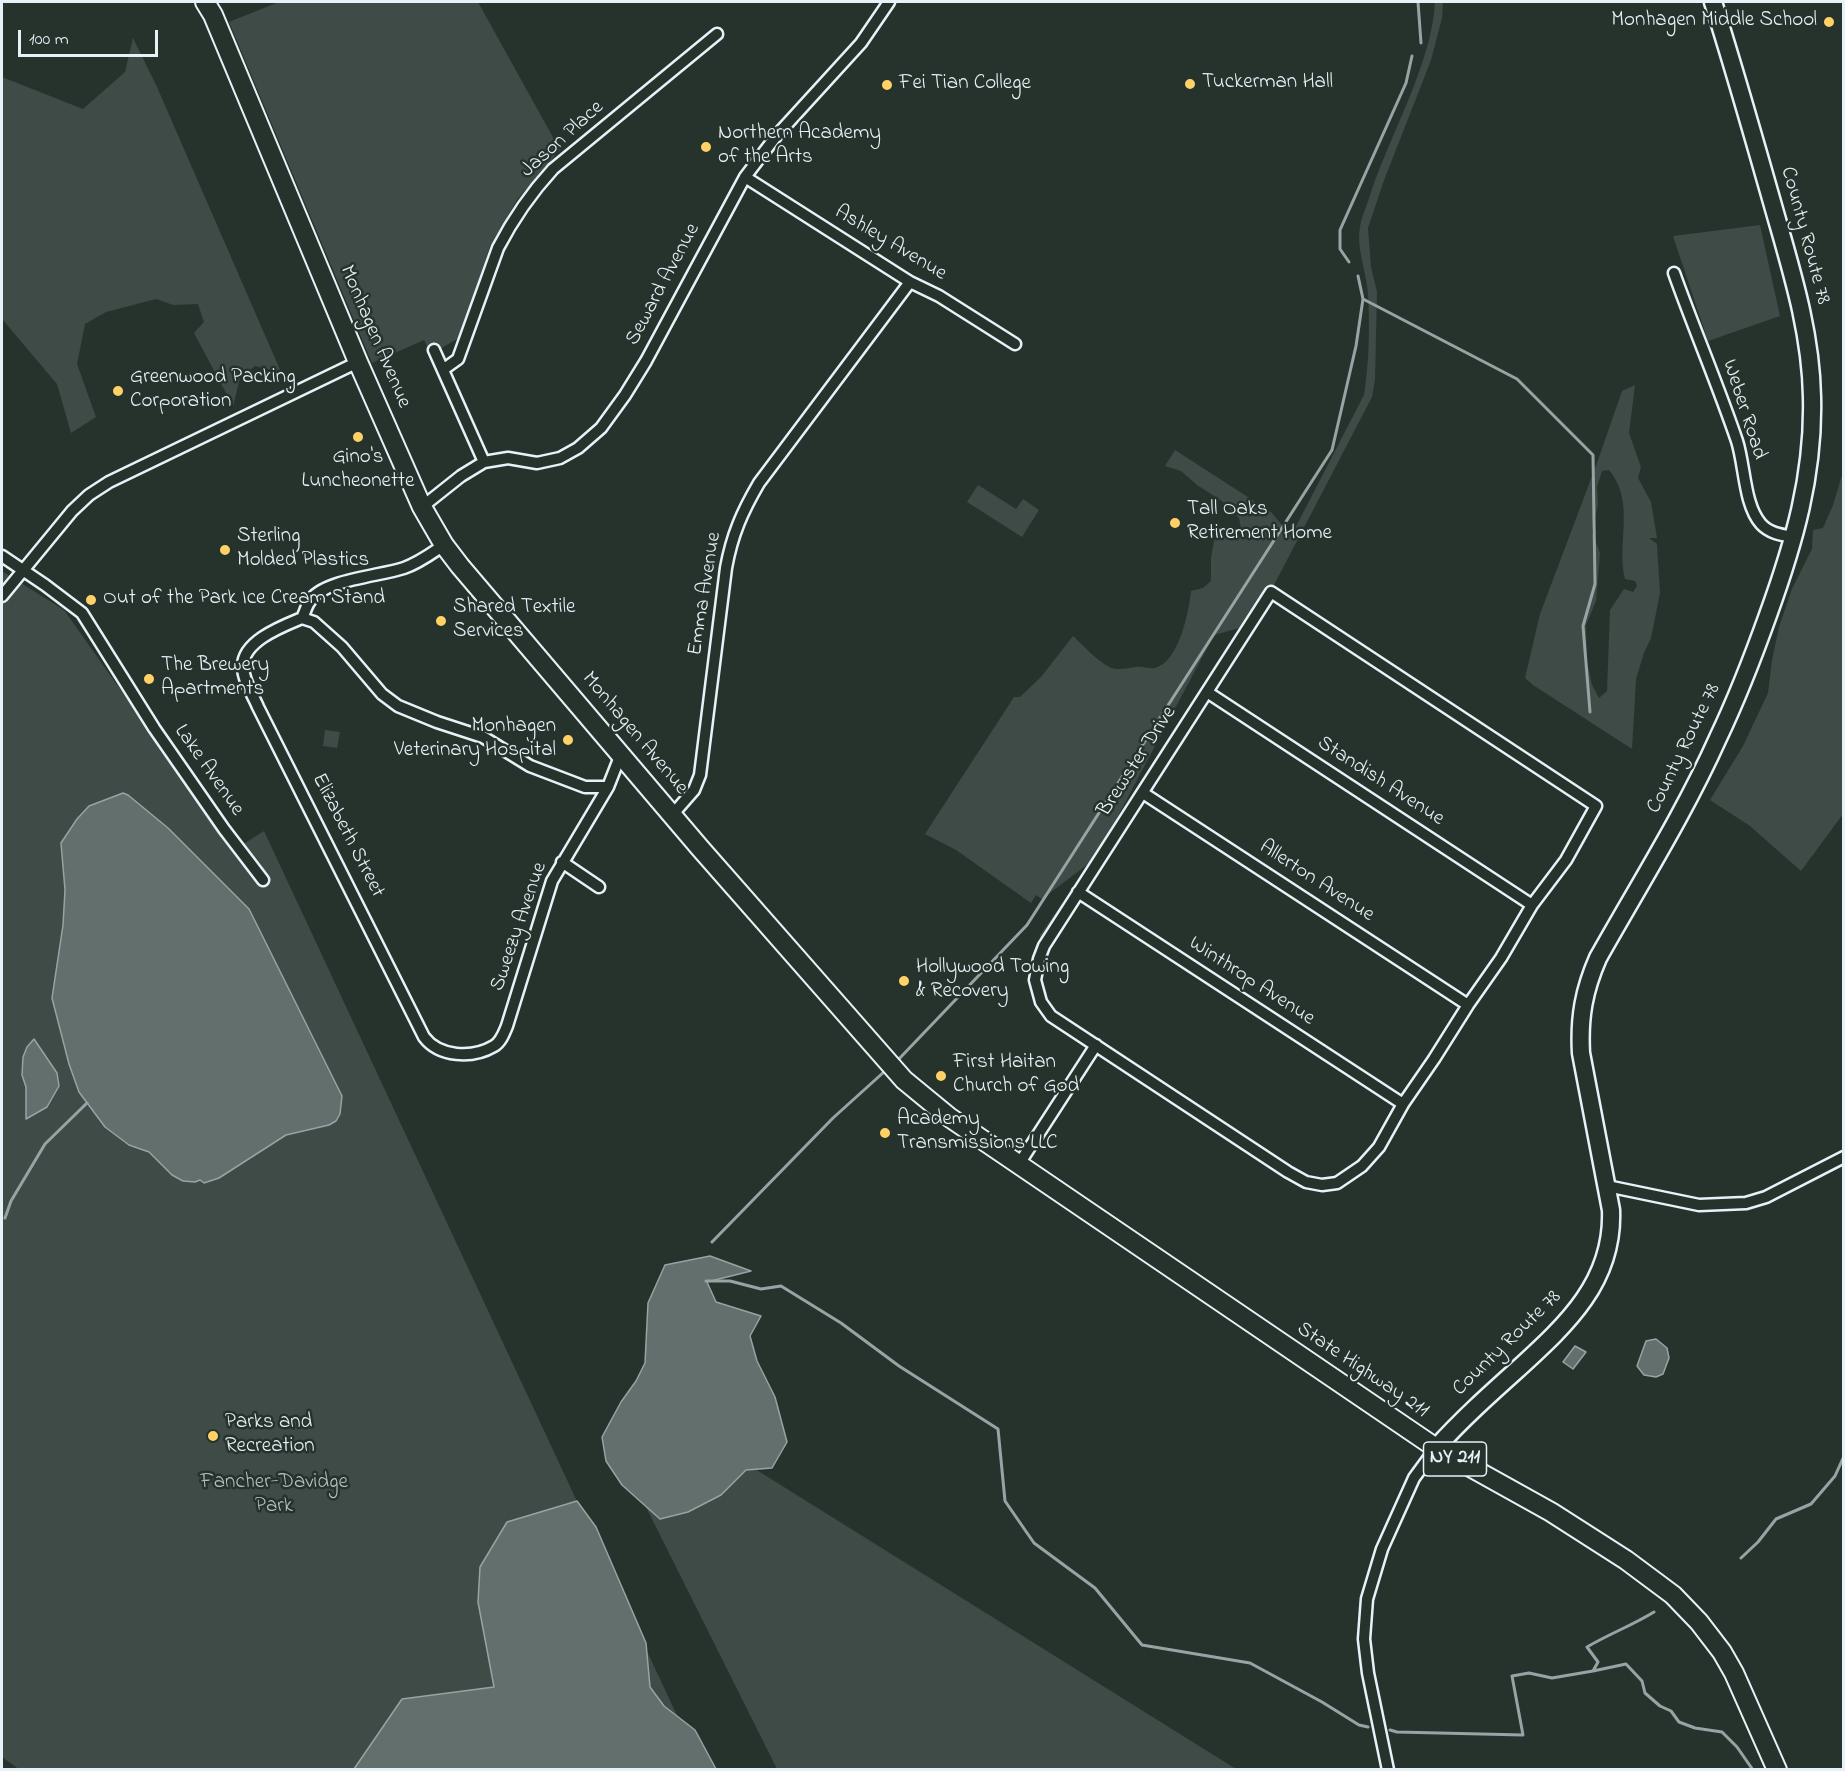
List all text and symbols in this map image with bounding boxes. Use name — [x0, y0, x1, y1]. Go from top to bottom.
place label: Monhagen Middle School — [1611, 9, 1817, 35]
marker: Monhagen Middle School — [1822, 15, 1836, 29]
scale bar — [21, 18, 160, 56]
text: 100 m — [29, 27, 69, 53]
place label: Tuckerman Hall — [1202, 71, 1333, 97]
place label: Fei Tian College — [899, 72, 1031, 98]
marker: Tuckerman Hall — [1183, 77, 1197, 91]
marker: Fei Tian College — [880, 78, 894, 92]
street label: Jason Place — [516, 96, 610, 184]
place label: Northern Academy of the Arts — [718, 122, 881, 172]
marker: Northern Academy of the Arts — [699, 140, 713, 154]
street label: County Route 78 — [1774, 164, 1834, 308]
street label: Ashley Avenue — [829, 201, 951, 287]
street label: Seward Avenue — [621, 220, 707, 350]
street label: Monhagen Avenue — [333, 262, 415, 412]
street label: Weber Road — [1715, 357, 1771, 463]
place label: Greenwood Packing Corporation — [130, 366, 296, 416]
marker: Greenwood Packing Corporation — [111, 384, 125, 398]
marker: Gino's Luncheonette — [351, 430, 365, 444]
place label: Gino's Luncheonette — [302, 446, 414, 496]
place label: Tall Oaks Retirement Home — [1187, 498, 1332, 548]
marker: Tall Oaks Retirement Home — [1168, 516, 1182, 530]
place label: Sterling Molded Plastics — [237, 525, 369, 575]
street label: Emma Avenue — [684, 530, 728, 658]
marker: Sterling Molded Plastics — [218, 543, 232, 557]
place label: Out of the Park Ice Cream Stand — [103, 587, 385, 613]
marker: Out of the Park Ice Cream Stand — [84, 593, 98, 607]
place label: Shared Textile Services — [453, 596, 575, 646]
marker: Shared Textile Services — [434, 614, 448, 628]
place label: The Brewery Apartments — [161, 654, 269, 704]
street label: Monhagen Avenue — [575, 667, 693, 801]
marker: The Brewery Apartments — [142, 672, 156, 686]
street label: County Route 78 — [1643, 680, 1727, 818]
street label: Brewster Drive — [1093, 702, 1183, 822]
place label: Monhagen Veterinary Hospital — [394, 715, 556, 765]
street label: Lake Avenue — [167, 720, 249, 822]
street label: Standish Avenue — [1312, 732, 1448, 832]
marker: Monhagen Veterinary Hospital — [561, 733, 575, 747]
street label: Elizabeth Street — [305, 770, 389, 902]
street label: Allerton Avenue — [1254, 835, 1378, 929]
street label: Sweezy Avenue — [486, 859, 554, 995]
street label: Winthrop Avenue — [1183, 932, 1319, 1032]
place label: Hollywood Towing & Recovery — [916, 956, 1069, 1006]
marker: Hollywood Towing & Recovery — [897, 974, 911, 988]
place label: First Haitan Church of God — [953, 1051, 1079, 1101]
marker: First Haitan Church of God — [934, 1069, 948, 1083]
place label: Academy Transmissions LLC — [897, 1108, 1057, 1158]
marker: Academy Transmissions LLC — [878, 1126, 892, 1140]
street label: County Route 78 — [1448, 1286, 1568, 1402]
street label: State Highway 211 — [1291, 1317, 1433, 1425]
place label: Parks and Recreation — [225, 1411, 315, 1461]
marker: Parks and Recreation — [206, 1429, 220, 1443]
road number: NY 211 — [1424, 1442, 1486, 1476]
park label: Fancher-Davidge Park — [200, 1471, 348, 1521]

